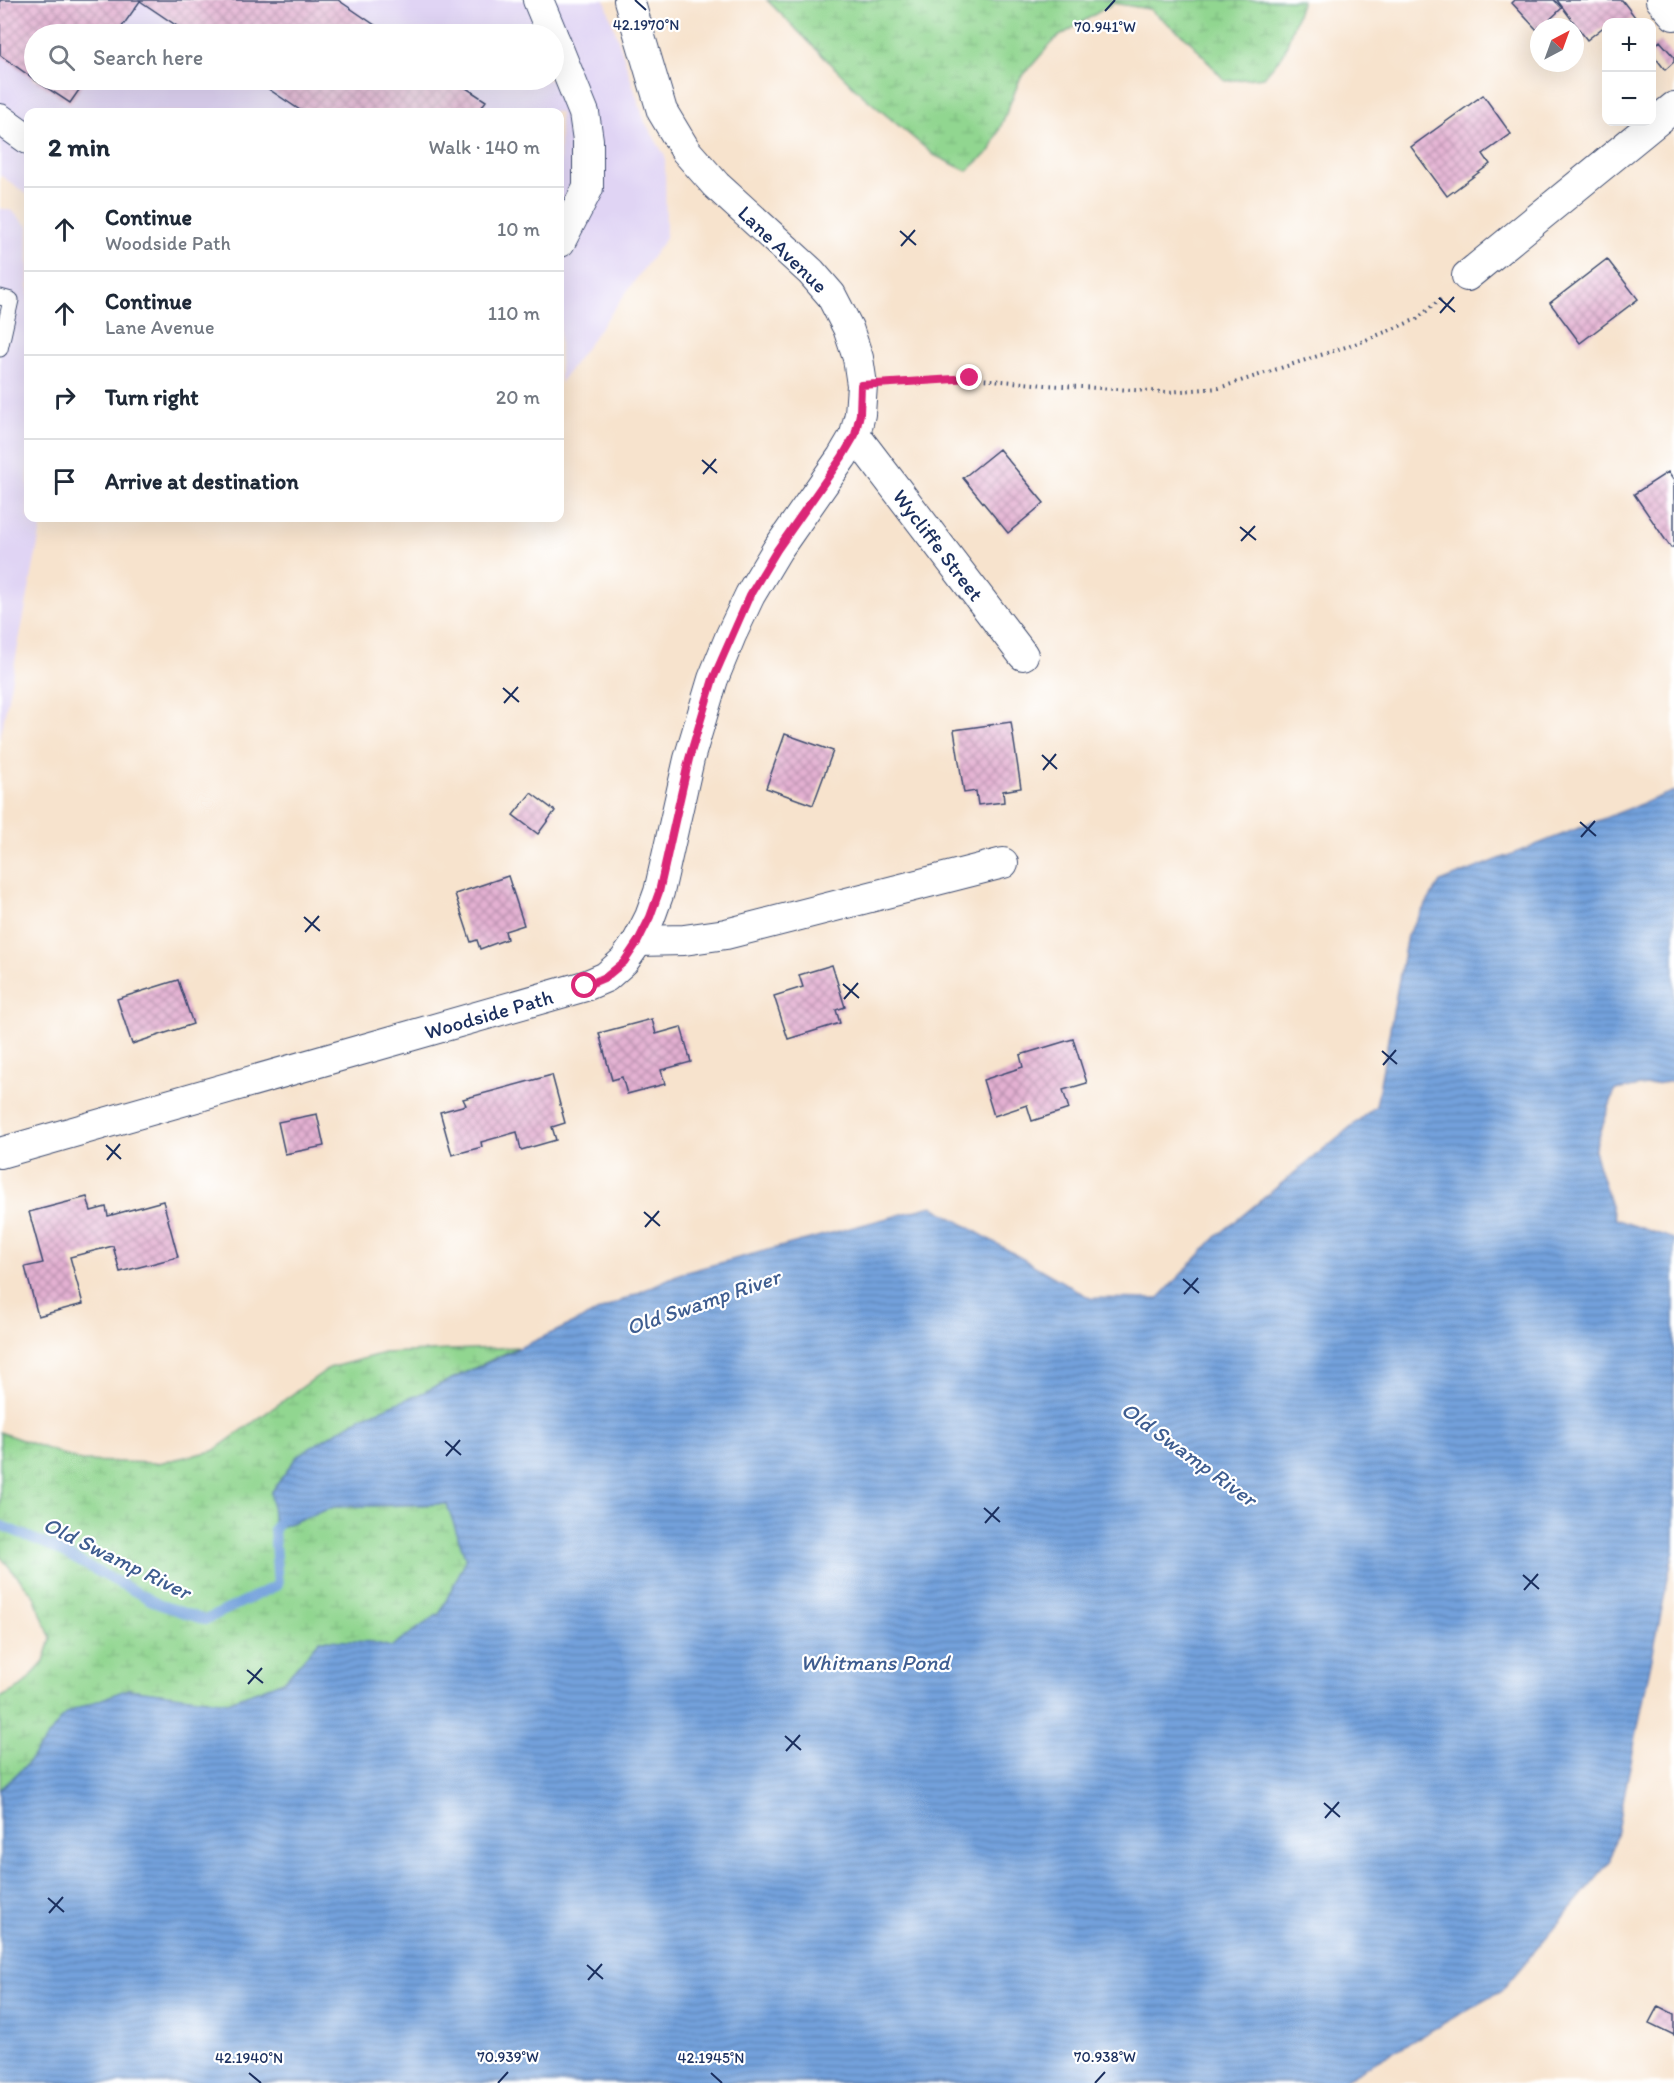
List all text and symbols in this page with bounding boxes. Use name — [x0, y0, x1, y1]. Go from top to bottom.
text: 42.1970°N — [613, 16, 679, 34]
text: 70.941°W — [1074, 18, 1136, 36]
north arrow — [1530, 18, 1584, 72]
map controls — [1602, 18, 1656, 126]
button: + — [1602, 18, 1656, 72]
search box — [24, 24, 564, 90]
icon: search — [45, 41, 78, 74]
text: Search here — [93, 44, 203, 71]
button: − — [1602, 72, 1656, 126]
text: 2 min — [48, 131, 110, 163]
text: Walk · 140 m — [429, 135, 540, 159]
street label: Lane Avenue — [733, 200, 833, 298]
text: Continue — [105, 204, 192, 231]
icon: ahead — [48, 213, 81, 246]
text: 10 m — [497, 217, 540, 241]
text: Woodside Path — [105, 231, 231, 255]
text: Continue — [105, 288, 192, 315]
icon: ahead — [48, 297, 81, 330]
text: 110 m — [488, 301, 540, 325]
text: Lane Avenue — [105, 315, 214, 339]
route end — [956, 364, 982, 390]
icon: right — [48, 381, 81, 414]
text: Turn right — [105, 384, 199, 411]
text: 20 m — [496, 385, 540, 409]
icon: arrive — [48, 465, 81, 498]
text: Arrive at destination — [105, 468, 299, 495]
street label: Wycliffe Street — [888, 484, 989, 606]
route start — [571, 972, 597, 998]
street label: Woodside Path — [422, 983, 556, 1044]
water label: Old Swamp River — [623, 1262, 786, 1341]
water label: Old Swamp River — [1116, 1396, 1264, 1514]
water label: Old Swamp River — [39, 1511, 197, 1606]
water label: Whitmans Pond — [800, 1649, 952, 1676]
text: 70.939°W — [477, 2048, 539, 2066]
text: 70.938°W — [1074, 2048, 1136, 2066]
text: 42.1940°N — [215, 2049, 283, 2067]
text: 42.1945°N — [678, 2049, 744, 2067]

